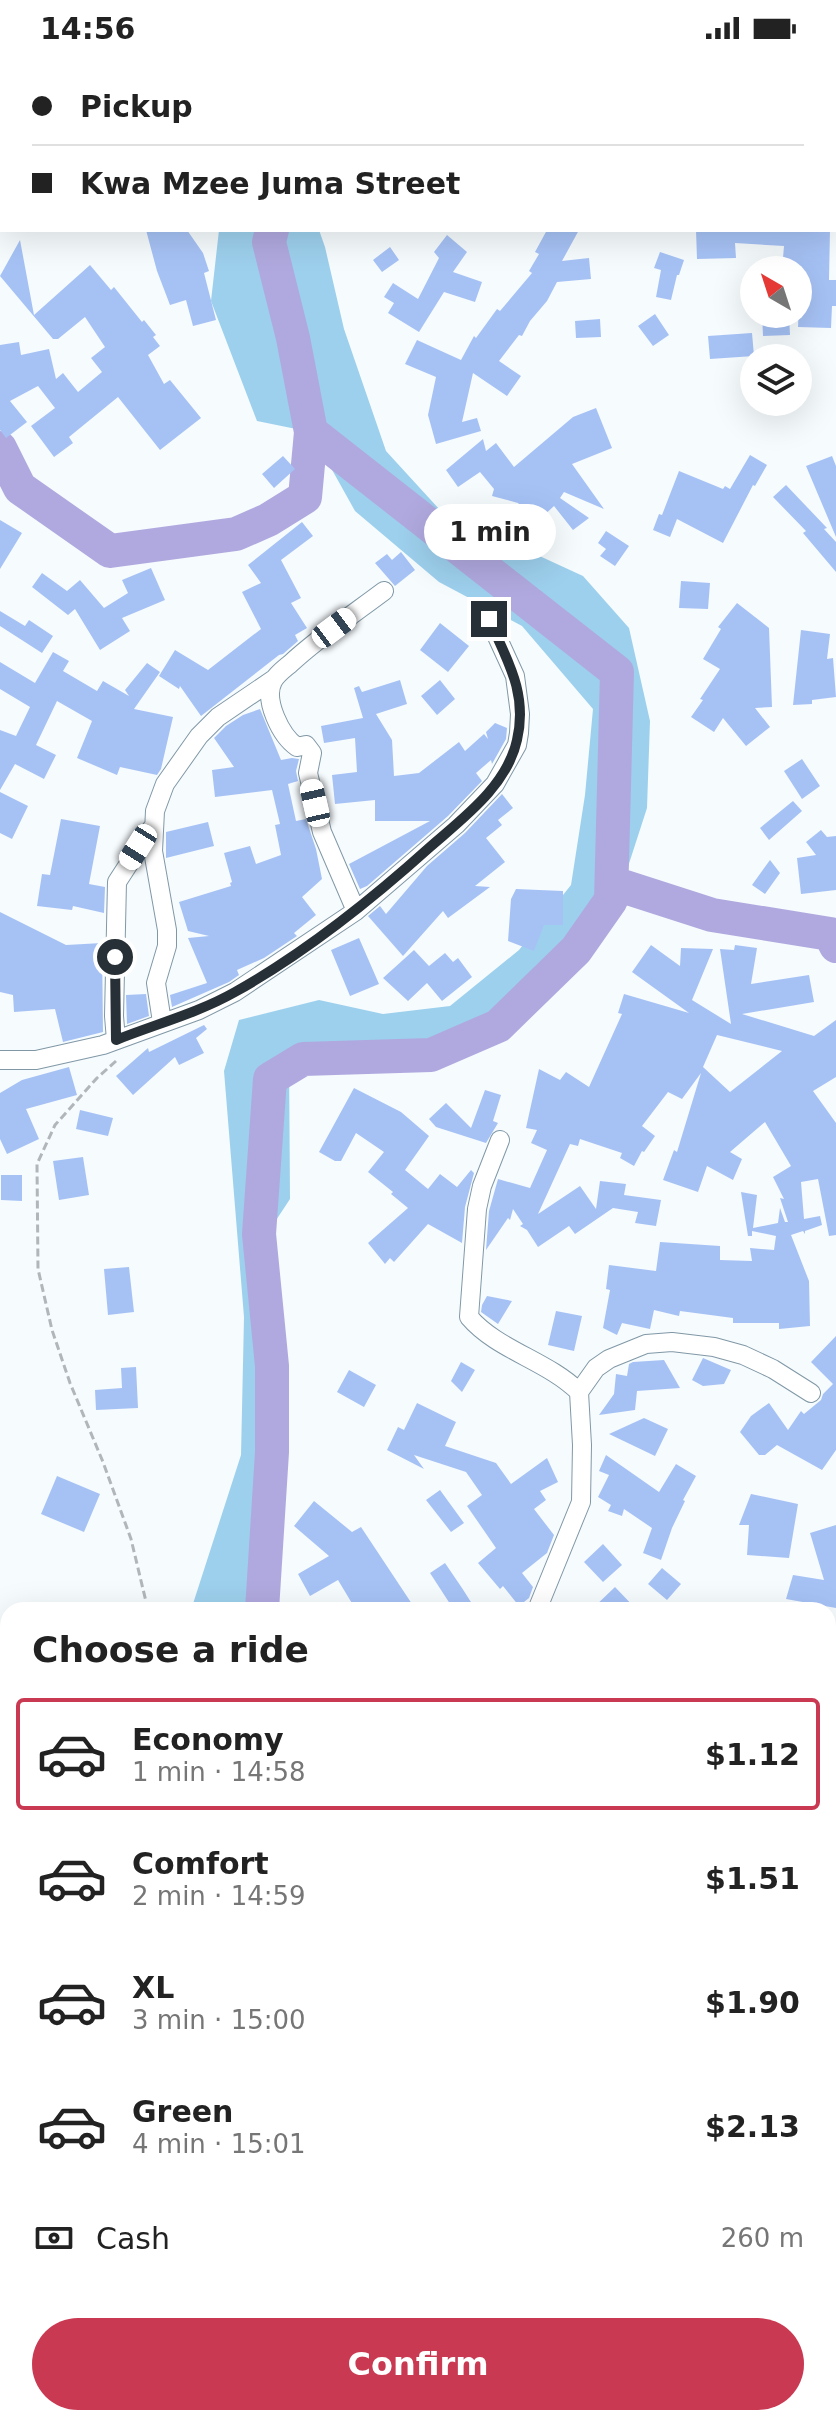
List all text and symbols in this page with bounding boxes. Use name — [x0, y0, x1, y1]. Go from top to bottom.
text: 14:56 — [40, 11, 136, 46]
text: Pickup — [80, 89, 193, 124]
text: Kwa Mzee Juma Street — [80, 166, 460, 201]
north arrow — [740, 256, 812, 328]
map controls — [740, 256, 812, 416]
button: layers — [740, 344, 812, 416]
callout: 1 min — [423, 503, 555, 559]
text: 1 min — [449, 517, 531, 547]
route end — [471, 601, 507, 637]
car — [308, 604, 360, 652]
car — [298, 777, 332, 829]
car — [115, 820, 161, 874]
route start — [97, 939, 133, 975]
text: Choose a ride — [32, 1629, 309, 1670]
icon: car — [36, 1718, 108, 1790]
text: Economy — [132, 1722, 284, 1757]
text: $1.12 — [705, 1737, 800, 1772]
text: 1 min · 14:58 — [132, 1757, 306, 1787]
icon: car — [36, 1842, 108, 1914]
text: Comfort — [132, 1846, 269, 1881]
text: $1.51 — [705, 1861, 800, 1896]
text: 2 min · 14:59 — [132, 1881, 306, 1911]
icon: car — [36, 1966, 108, 2038]
text: XL — [132, 1970, 174, 2005]
text: $1.90 — [705, 1985, 800, 2020]
text: 3 min · 15:00 — [132, 2005, 306, 2035]
icon: car — [36, 2090, 108, 2162]
text: Green — [132, 2094, 233, 2129]
text: $2.13 — [705, 2109, 800, 2144]
text: 4 min · 15:01 — [132, 2129, 306, 2159]
icon: cash — [32, 2216, 76, 2260]
text: Cash — [96, 2221, 170, 2256]
text: 260 m — [721, 2223, 804, 2253]
button: Confirm — [32, 2318, 804, 2410]

